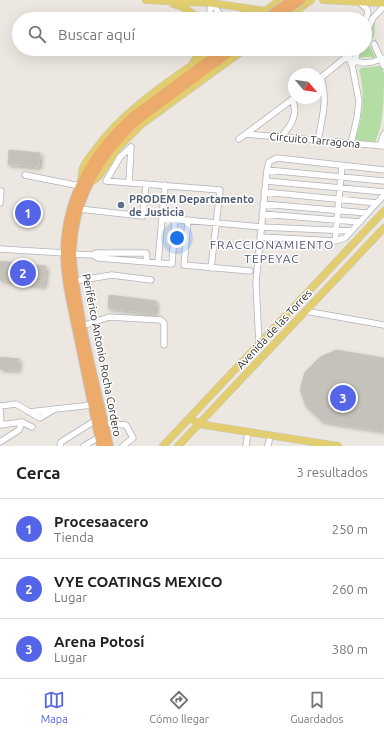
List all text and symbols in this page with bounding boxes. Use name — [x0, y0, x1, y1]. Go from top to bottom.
search box — [12, 12, 372, 56]
icon: search — [26, 23, 48, 45]
text: Buscar aquí — [58, 26, 135, 43]
north arrow — [288, 68, 324, 104]
street label: Circuito Tarragona — [269, 130, 361, 150]
place label: PRODEM Departamento de Justicia — [129, 193, 254, 218]
pin: 1 — [15, 198, 41, 228]
marker: PRODEM Departamento de Justicia — [116, 200, 126, 210]
your location — [167, 228, 187, 248]
district label: FRACCIONAMIENTO TEPEYAC — [210, 238, 334, 265]
pin: 2 — [10, 258, 36, 288]
street label: Periférico Antonio Rocha Cordero — [80, 273, 124, 437]
street label: Avenida de las Torres — [234, 287, 314, 371]
pin: 3 — [330, 383, 356, 413]
text: Cerca — [16, 463, 61, 482]
text: 3 resultados — [297, 465, 368, 479]
text: Procesaacero — [54, 513, 148, 530]
text: 1 — [25, 522, 33, 536]
text: 250 m — [332, 522, 368, 536]
text: Tienda — [54, 530, 94, 544]
text: VYE COATINGS MEXICO — [54, 573, 222, 590]
text: 2 — [25, 582, 33, 596]
text: 260 m — [332, 582, 368, 596]
text: Lugar — [54, 590, 87, 604]
text: Arena Potosí — [54, 633, 145, 650]
text: 3 — [25, 642, 33, 656]
text: 380 m — [332, 642, 368, 656]
text: Lugar — [54, 650, 87, 664]
tab: Mapa — [41, 689, 68, 725]
tab: Cómo llegar — [149, 689, 209, 725]
tab: Guardados — [290, 689, 343, 725]

